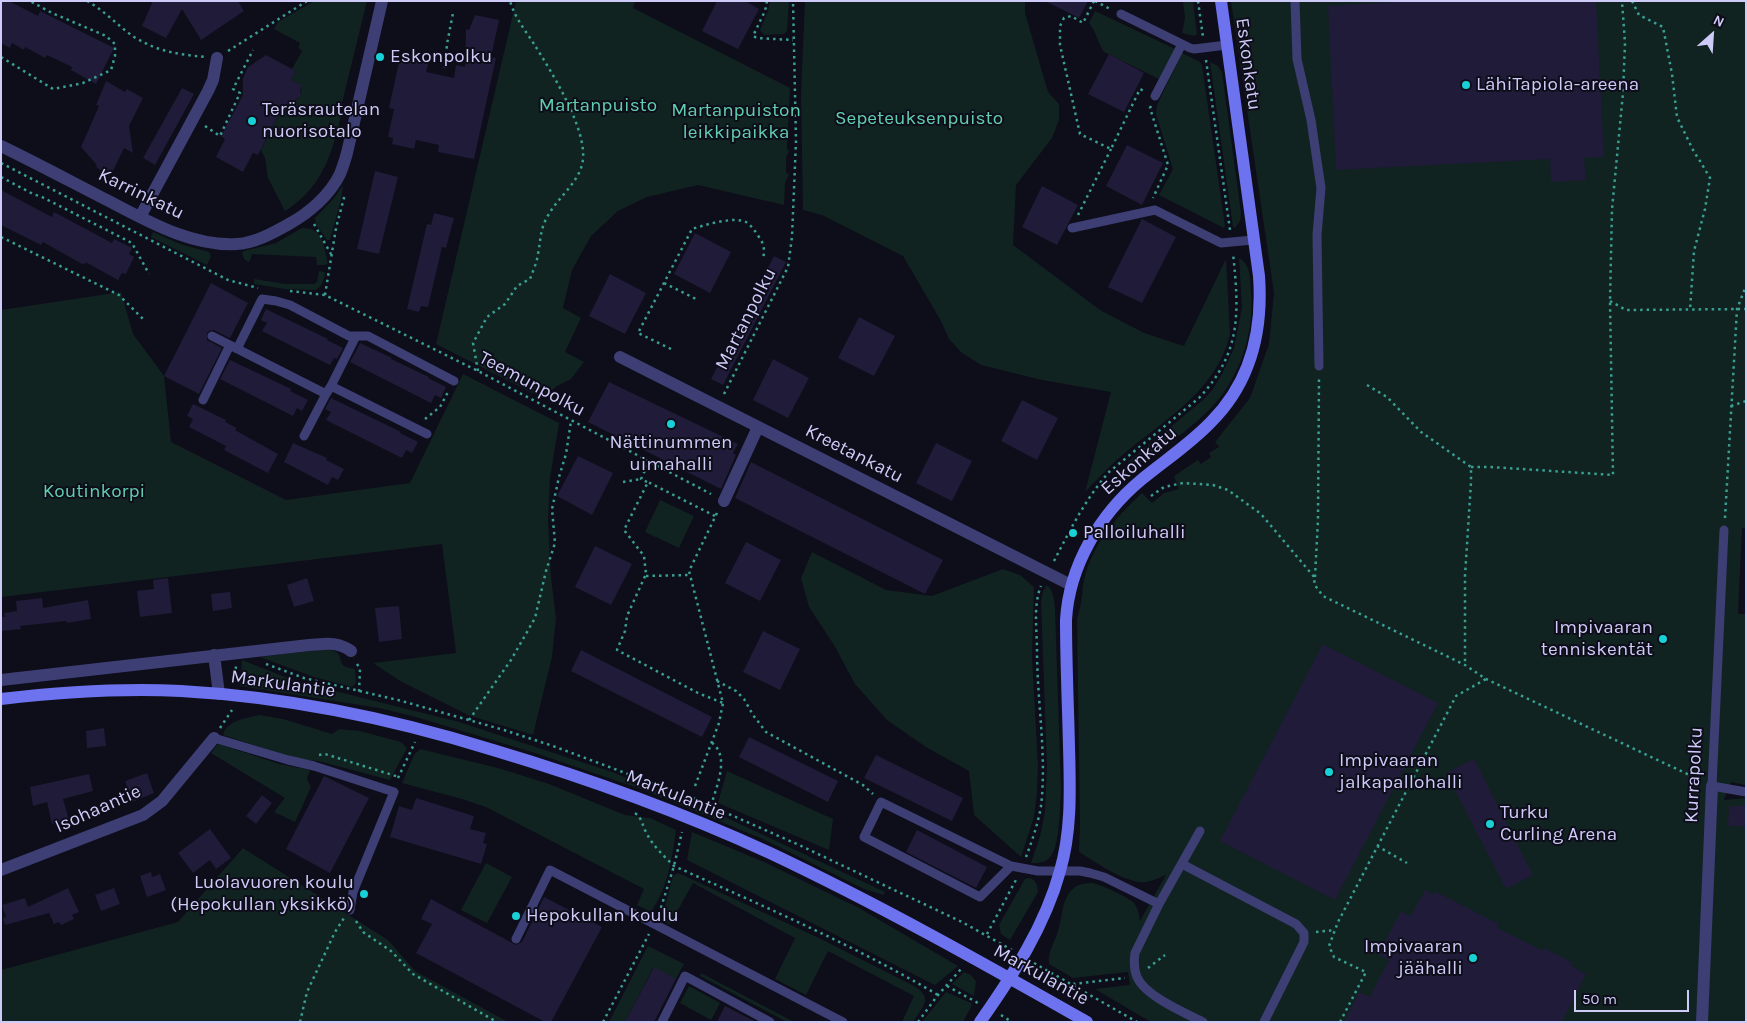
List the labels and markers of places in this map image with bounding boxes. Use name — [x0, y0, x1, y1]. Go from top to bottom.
place label: Eskonpolku — [390, 46, 492, 68]
marker: Eskonpolku — [374, 51, 386, 63]
place label: LähiTapiola-areena — [1476, 74, 1639, 96]
marker: LähiTapiola-areena — [1460, 79, 1472, 91]
place label: Teräsrautelan nuorisotalo — [262, 99, 380, 143]
marker: Teräsrautelan nuorisotalo — [246, 115, 258, 127]
marker: Nättinummen uimahalli — [665, 418, 677, 430]
place label: Nättinummen uimahalli — [609, 432, 733, 476]
place label: Palloiluhalli — [1083, 522, 1186, 544]
marker: Palloiluhalli — [1067, 527, 1079, 539]
place label: Impivaaran tenniskentät — [1541, 617, 1653, 661]
marker: Impivaaran tenniskentät — [1657, 633, 1669, 645]
place label: Impivaaran jalkapallohalli — [1339, 750, 1463, 794]
marker: Impivaaran jalkapallohalli — [1323, 766, 1335, 778]
place label: Turku Curling Arena — [1500, 802, 1617, 846]
marker: Turku Curling Arena — [1484, 818, 1496, 830]
place label: Luolavuoren koulu (Hepokullan yksikkö) — [170, 872, 354, 916]
marker: Luolavuoren koulu (Hepokullan yksikkö) — [358, 888, 370, 900]
place label: Hepokullan koulu — [526, 905, 679, 927]
marker: Hepokullan koulu — [510, 910, 522, 922]
place label: Impivaaran jäähalli — [1364, 936, 1463, 980]
marker: Impivaaran jäähalli — [1467, 952, 1479, 964]

